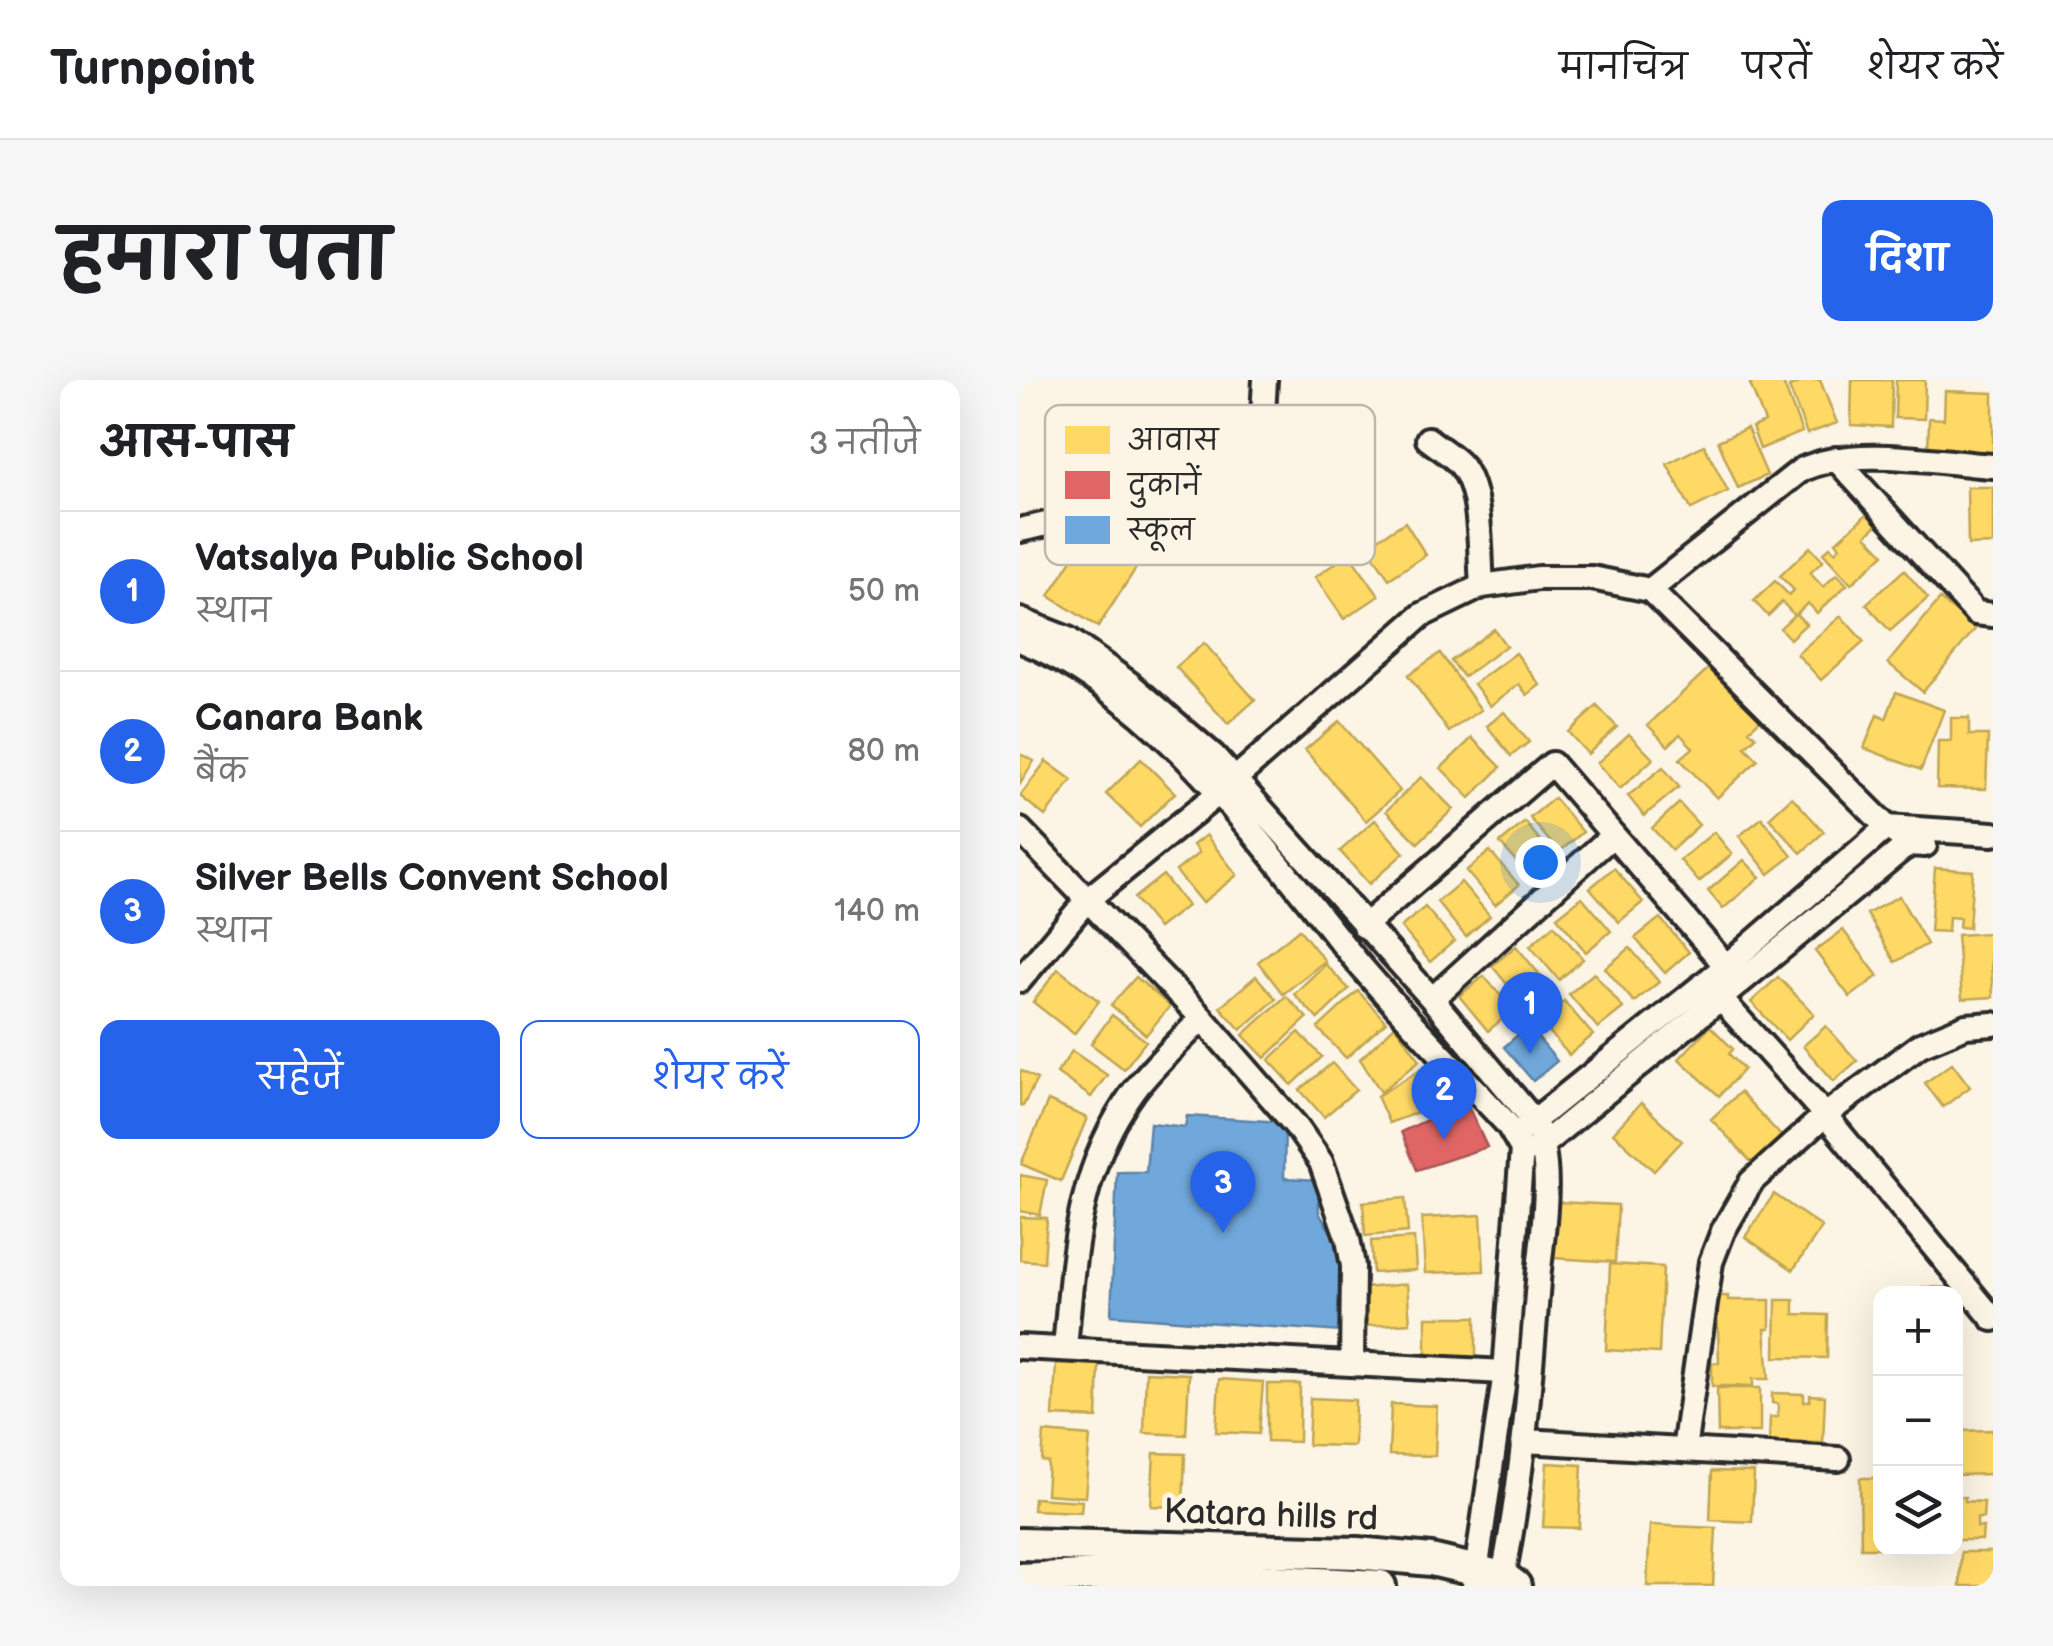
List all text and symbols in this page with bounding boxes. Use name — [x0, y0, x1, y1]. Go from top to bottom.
text: Turnpoint — [50, 41, 255, 98]
text: मानचित्र — [1559, 47, 1688, 90]
text: परतें — [1743, 47, 1811, 90]
text: शेयर करें — [1866, 47, 2003, 90]
button: दिशा — [1822, 200, 1993, 321]
text: हमारा पता — [60, 216, 390, 300]
legend — [1045, 405, 1375, 565]
text: आस-पास — [100, 418, 292, 469]
text: 3 नतीजे — [809, 425, 920, 464]
text: आवास — [1128, 425, 1221, 458]
text: दुकानें — [1126, 462, 1203, 508]
text: स्कूल — [1126, 515, 1196, 552]
text: Vatsalya Public School — [195, 536, 584, 581]
text: 1 — [126, 572, 139, 611]
text: 50 m — [848, 572, 920, 611]
text: स्थान — [195, 593, 271, 632]
text: Canara Bank — [195, 696, 423, 741]
text: 2 — [123, 732, 142, 771]
text: 80 m — [847, 732, 920, 771]
text: बैंक — [195, 753, 247, 792]
your location — [1515, 837, 1566, 888]
text: Silver Bells Convent School — [195, 856, 669, 901]
text: 3 — [123, 892, 142, 931]
text: 140 m — [834, 892, 920, 931]
text: स्थान — [195, 913, 271, 952]
pin: 1 — [1498, 972, 1562, 1054]
button: सहेजें — [100, 1020, 500, 1139]
button: शेयर करें — [520, 1020, 920, 1139]
pin: 2 — [1412, 1058, 1476, 1140]
pin: 3 — [1190, 1150, 1256, 1233]
map controls — [1873, 1286, 1963, 1556]
button: + — [1873, 1286, 1963, 1376]
button: − — [1873, 1376, 1963, 1466]
button: layers — [1873, 1466, 1963, 1556]
street label: Katara hills rd — [1163, 1490, 1379, 1541]

